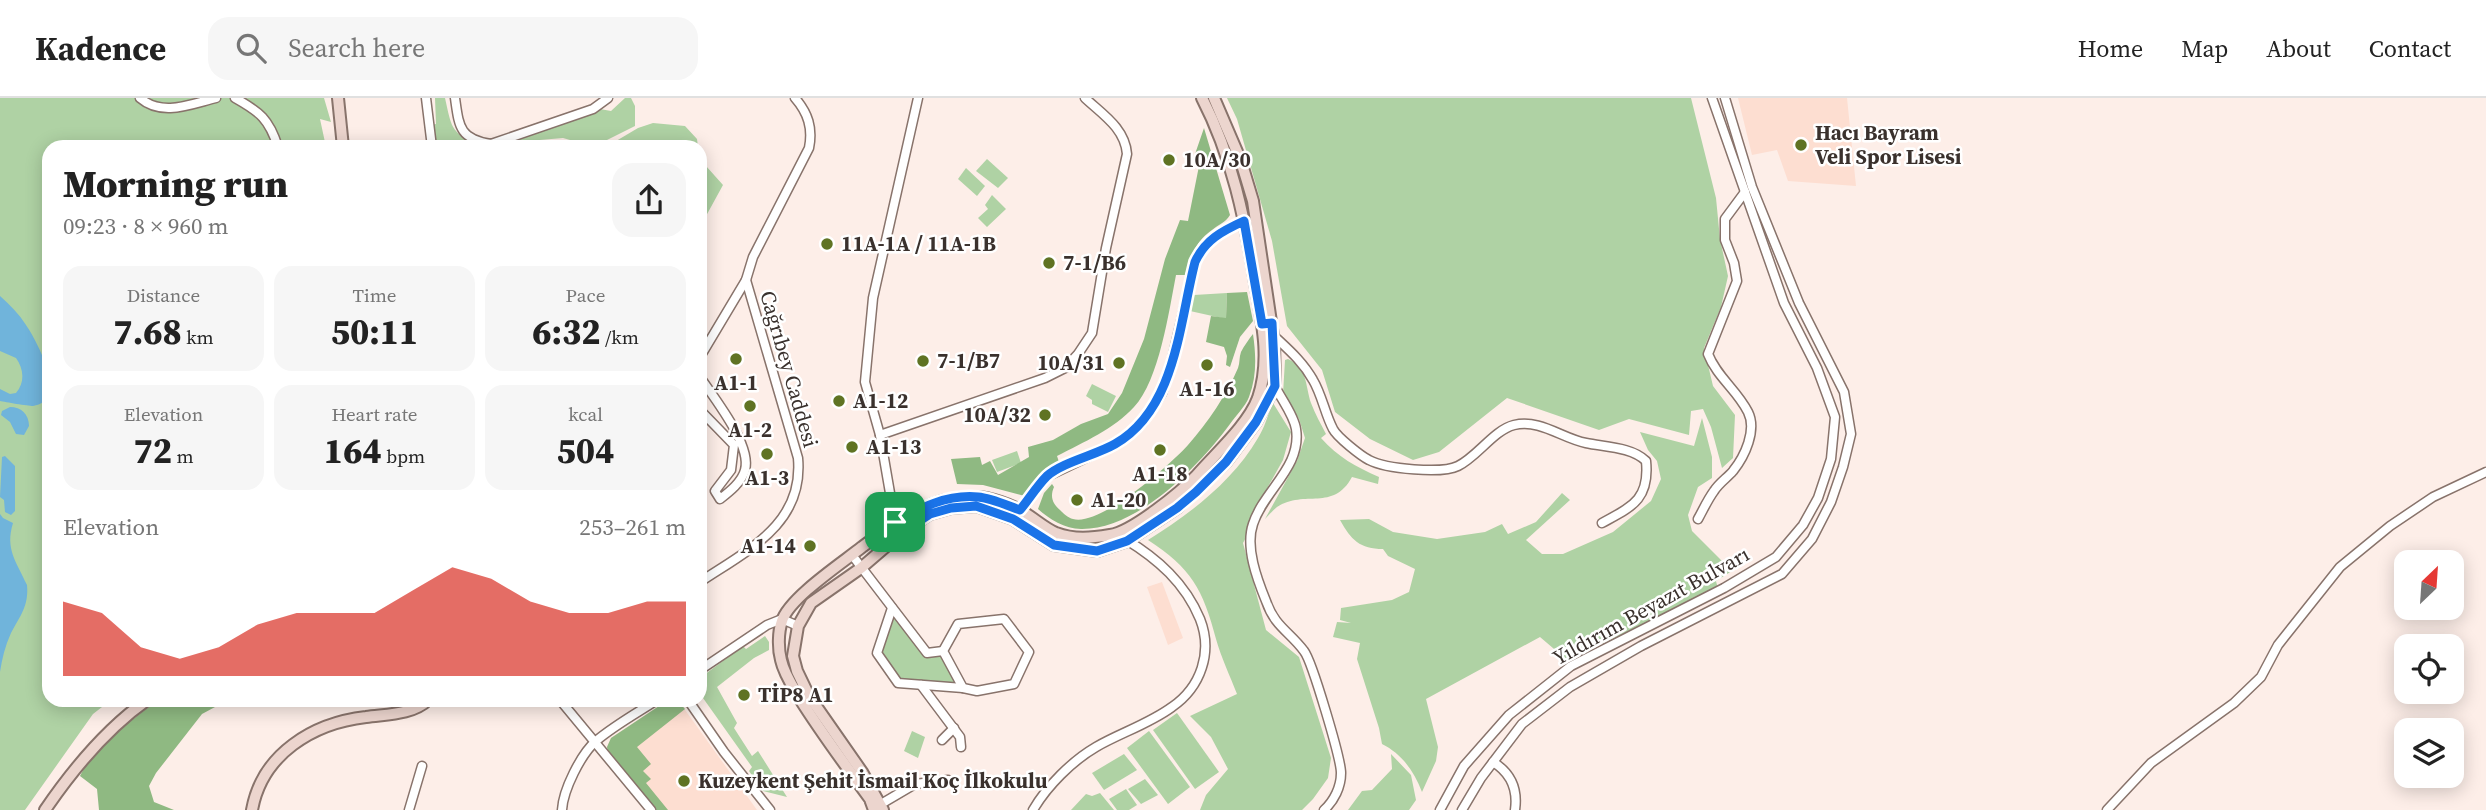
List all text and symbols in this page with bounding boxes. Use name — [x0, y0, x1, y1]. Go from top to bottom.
search box — [208, 17, 698, 80]
text: Kadence — [35, 26, 166, 71]
icon: search — [232, 29, 270, 67]
text: Search here — [288, 30, 425, 66]
text: Home — [2078, 32, 2143, 65]
text: Map — [2181, 32, 2228, 65]
text: About — [2266, 32, 2331, 65]
text: Contact — [2369, 32, 2451, 65]
place label: Hacı Bayram Veli Spor Lisesi — [1815, 118, 1962, 171]
marker: Hacı Bayram Veli Spor Lisesi — [1793, 137, 1809, 153]
place label: 10A/30 — [1183, 145, 1251, 174]
marker: 10A/30 — [1161, 152, 1177, 168]
text: Morning run — [63, 158, 288, 210]
button: share — [612, 163, 686, 237]
text: 09:23 · 8 × 960 m — [63, 210, 229, 242]
place label: 11A-1A / 11A-1B — [841, 229, 996, 258]
marker: 11A-1A / 11A-1B — [819, 236, 835, 252]
place label: 7-1/B6 — [1063, 248, 1126, 277]
marker: 7-1/B6 — [1041, 255, 1057, 271]
text: Distance — [127, 282, 200, 308]
text: Time — [353, 282, 396, 308]
text: Pace — [566, 282, 605, 308]
street label: Cağrıbey Caddesi — [753, 287, 826, 451]
text: 7.68 — [113, 308, 182, 356]
text: 50:11 — [331, 308, 418, 356]
text: 6:32 — [532, 308, 601, 356]
text: km — [182, 324, 214, 350]
text: /km — [601, 324, 639, 350]
place label: 7-1/B7 — [937, 346, 1000, 375]
place label: 10A/31 — [1037, 348, 1105, 377]
marker: A1-1 — [728, 351, 744, 367]
marker: 7-1/B7 — [915, 353, 931, 369]
marker: 10A/31 — [1111, 355, 1127, 371]
marker: A1-16 — [1199, 357, 1215, 373]
place label: A1-1 — [714, 368, 758, 397]
place label: A1-16 — [1179, 374, 1235, 403]
place label: A1-12 — [853, 386, 908, 415]
marker: A1-12 — [831, 393, 847, 409]
marker: A1-2 — [742, 398, 758, 414]
place label: 10A/32 — [963, 400, 1031, 429]
text: Elevation — [124, 401, 203, 427]
text: Heart rate — [331, 401, 418, 427]
text: kcal — [568, 401, 603, 427]
marker: 10A/32 — [1037, 407, 1053, 423]
place label: A1-2 — [728, 415, 772, 444]
text: 72 — [133, 427, 172, 475]
text: 164 — [324, 427, 382, 475]
text: 504 — [557, 427, 614, 475]
place label: A1-13 — [866, 432, 921, 461]
marker: A1-13 — [844, 439, 860, 455]
marker: A1-18 — [1152, 442, 1168, 458]
text: m — [172, 443, 194, 469]
text: bpm — [382, 443, 425, 469]
marker: A1-3 — [759, 446, 775, 462]
place label: A1-18 — [1132, 459, 1188, 488]
place label: A1-3 — [745, 463, 789, 492]
place label: A1-20 — [1091, 485, 1146, 514]
pin — [865, 492, 925, 552]
marker: A1-20 — [1069, 492, 1085, 508]
icon: arrive — [876, 503, 914, 541]
text: Elevation — [63, 511, 159, 543]
text: 253–261 m — [579, 511, 686, 543]
place label: A1-14 — [741, 531, 796, 560]
marker: A1-14 — [802, 538, 818, 554]
street label: Yıldırım Beyazıt Bulvarı — [1547, 539, 1754, 672]
north arrow — [2394, 550, 2464, 620]
map controls — [2394, 550, 2464, 788]
button: locate — [2394, 634, 2464, 704]
place label: TİP8 A1 — [758, 680, 834, 709]
marker: TİP8 A1 — [736, 687, 752, 703]
button: layers — [2394, 718, 2464, 788]
place label: Kuzeykent Şehit İsmail Koç İlkokulu — [698, 766, 1048, 795]
marker: Kuzeykent Şehit İsmail Koç İlkokulu — [676, 773, 692, 789]

